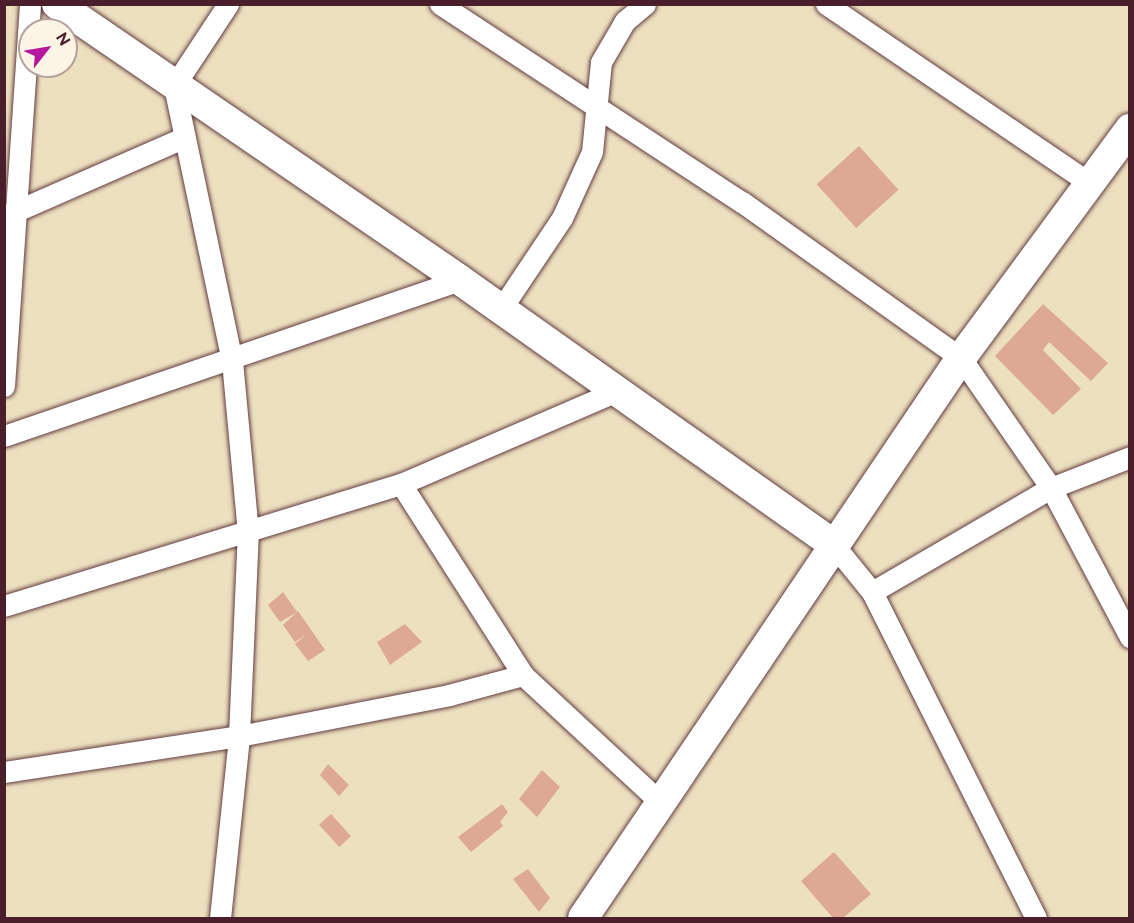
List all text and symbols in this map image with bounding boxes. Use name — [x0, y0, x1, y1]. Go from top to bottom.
north arrow — [18, 18, 78, 78]
text: N — [51, 29, 73, 50]

